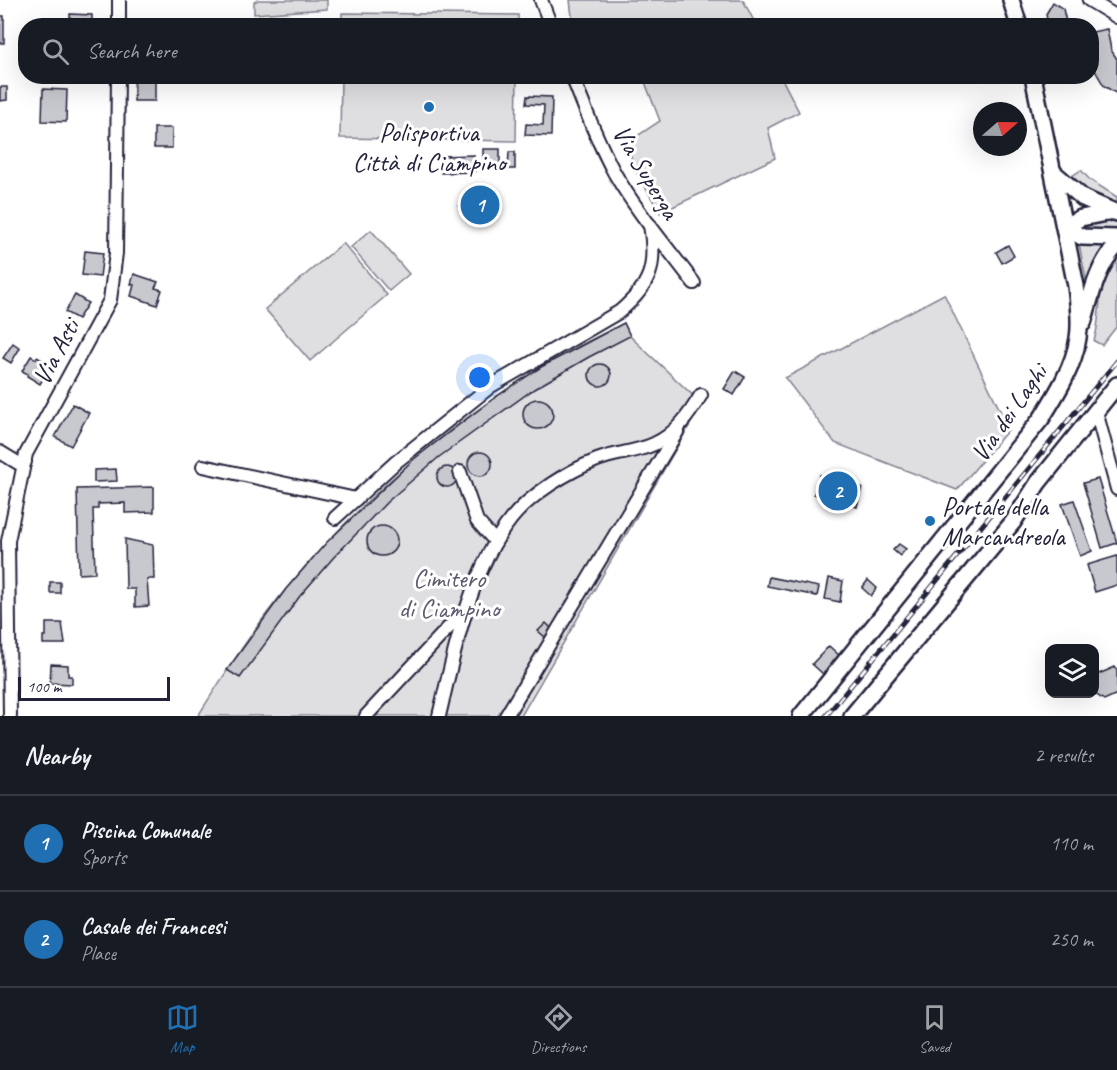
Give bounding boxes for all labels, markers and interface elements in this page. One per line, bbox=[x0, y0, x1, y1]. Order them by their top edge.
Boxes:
search box bbox=[18, 18, 1099, 84]
icon: search bbox=[39, 35, 72, 68]
text: Search here bbox=[87, 37, 177, 65]
marker: Polisportiva Città di Ciampino bbox=[422, 100, 436, 114]
north arrow bbox=[973, 102, 1027, 156]
place label: Polisportiva Città di Ciampino bbox=[353, 116, 508, 179]
street label: Via Superga bbox=[605, 119, 688, 226]
pin: 1 bbox=[460, 182, 500, 228]
street label: Via Asti bbox=[25, 311, 88, 390]
street label: Via dei Laghi bbox=[963, 355, 1056, 468]
your location bbox=[465, 363, 494, 392]
pin: 2 bbox=[818, 468, 858, 514]
place label: Portale della Marcandreola bbox=[942, 490, 1066, 553]
marker: Portale della Marcandreola bbox=[923, 514, 937, 528]
park label: Cimitero di Ciampino bbox=[399, 562, 502, 625]
map controls bbox=[1045, 644, 1099, 698]
button: layers bbox=[1045, 644, 1099, 698]
scale bar bbox=[18, 674, 170, 702]
text: 100 m bbox=[27, 677, 61, 697]
text: Nearby bbox=[24, 739, 89, 772]
text: 2 results bbox=[1034, 743, 1093, 768]
text: Piscina Comunale bbox=[81, 817, 210, 845]
text: 1 bbox=[39, 831, 48, 856]
text: 110 m bbox=[1050, 831, 1093, 856]
text: Sports bbox=[81, 845, 126, 870]
text: Casale dei Francesi bbox=[81, 913, 225, 941]
text: 2 bbox=[39, 927, 48, 952]
text: 250 m bbox=[1050, 927, 1093, 952]
text: Place bbox=[81, 941, 116, 966]
tab: Map bbox=[166, 1001, 199, 1057]
tab: Directions bbox=[531, 1001, 586, 1057]
tab: Saved bbox=[918, 1001, 951, 1057]

